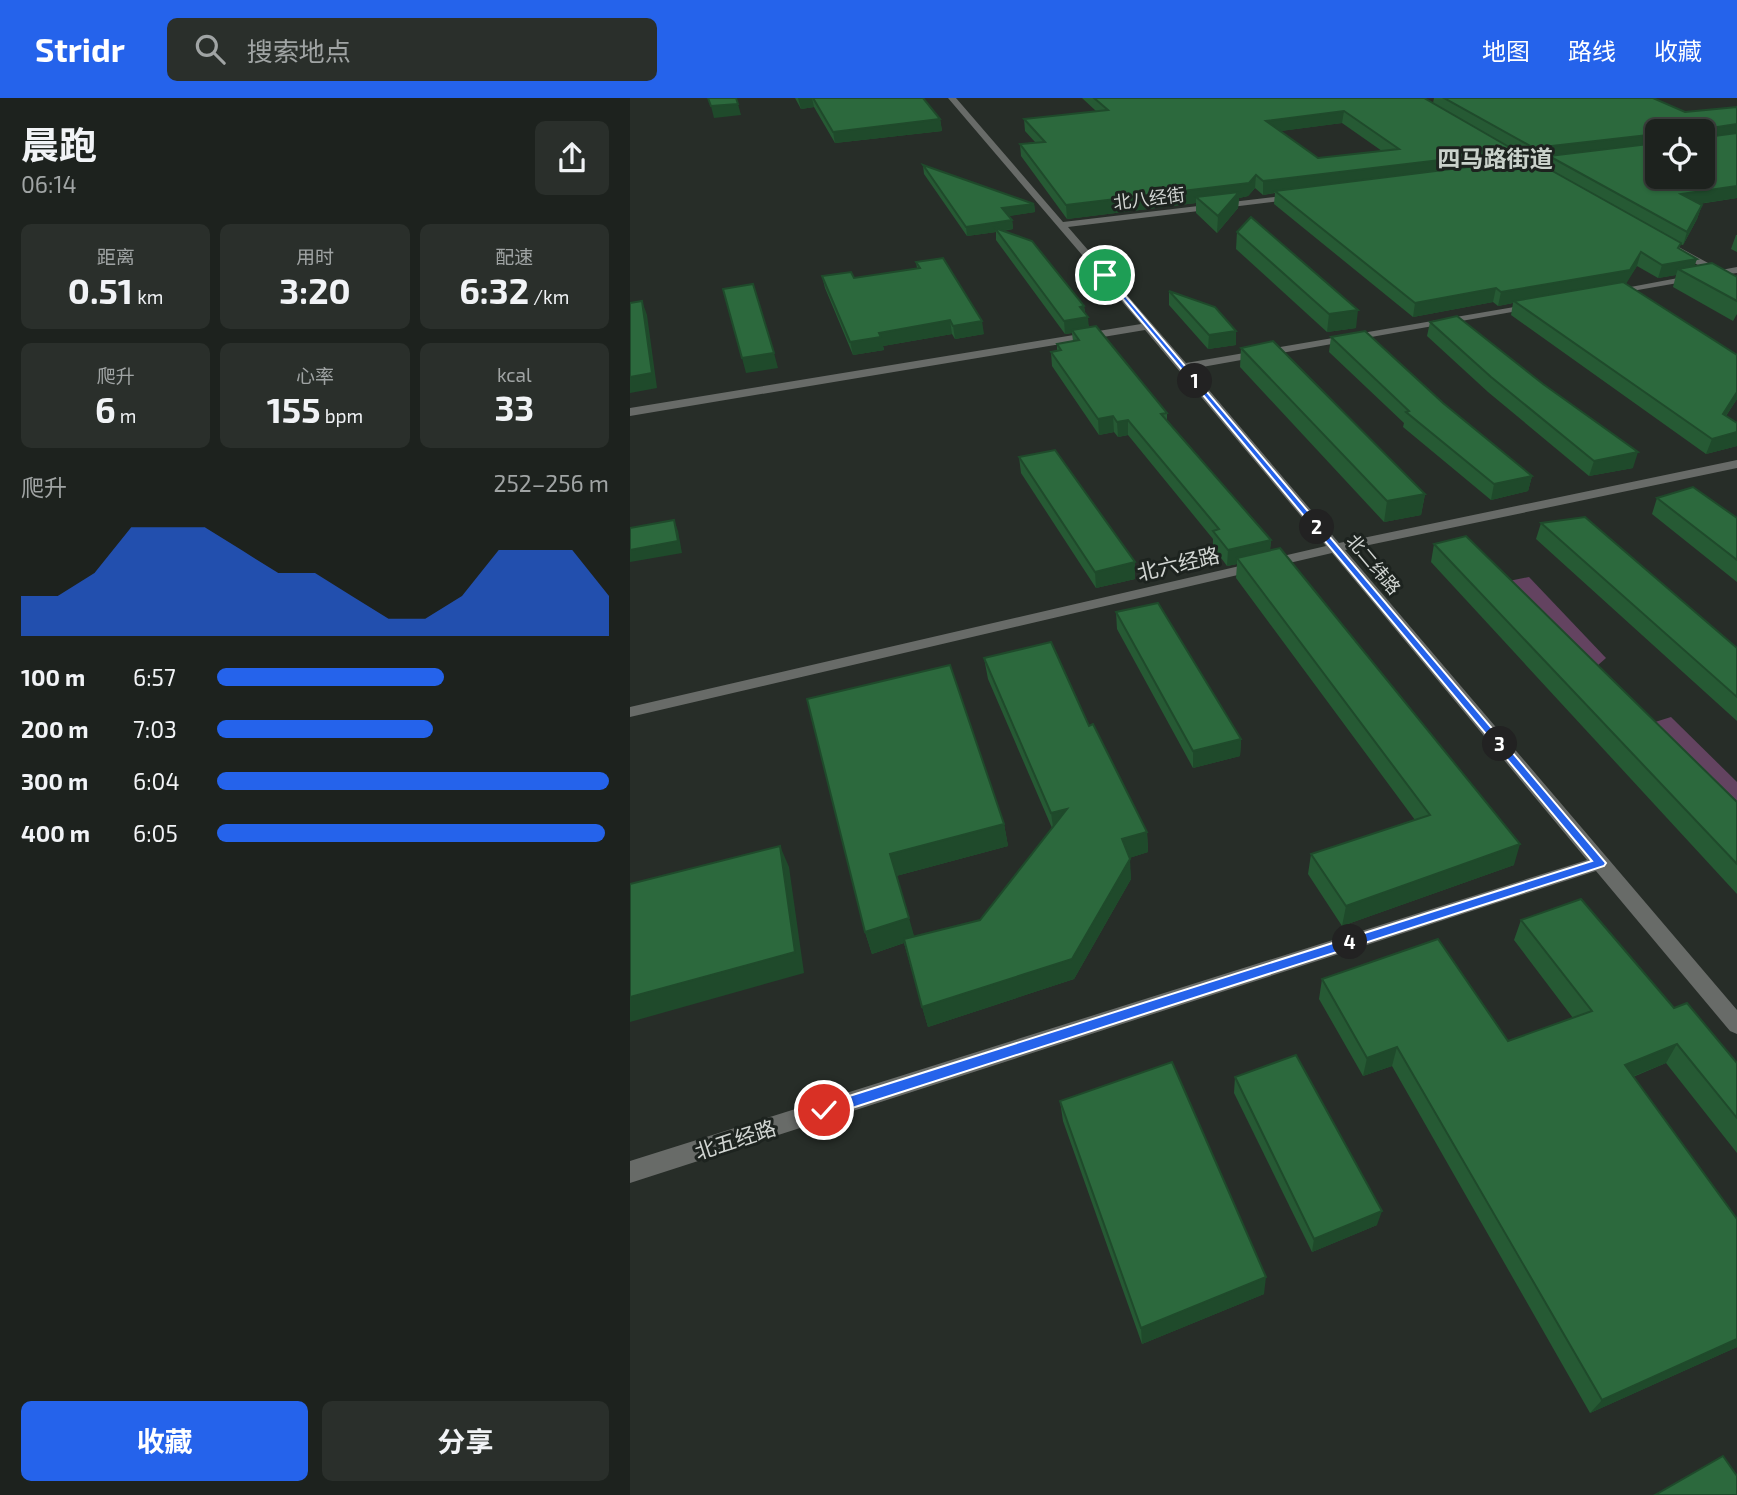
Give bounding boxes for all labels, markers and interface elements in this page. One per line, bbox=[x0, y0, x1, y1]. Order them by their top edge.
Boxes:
search box bbox=[167, 18, 657, 81]
text: Stridr bbox=[35, 29, 125, 69]
icon: search bbox=[191, 30, 229, 68]
text: 搜索地点 bbox=[247, 35, 351, 66]
text: 地图 bbox=[1482, 36, 1530, 65]
text: 路线 bbox=[1568, 36, 1616, 65]
text: 收藏 bbox=[1654, 36, 1702, 65]
map controls bbox=[1645, 119, 1715, 189]
button: locate bbox=[1645, 119, 1715, 189]
text: 晨跑 bbox=[21, 121, 97, 167]
button: share bbox=[535, 121, 609, 195]
district label: 四马路街道 bbox=[1438, 144, 1553, 172]
text: 06:14 bbox=[21, 170, 77, 198]
street label: 北八经街 bbox=[1112, 183, 1186, 213]
text: 距离 bbox=[97, 245, 135, 268]
text: 用时 bbox=[296, 245, 334, 268]
text: 配速 bbox=[495, 245, 533, 268]
pin bbox=[1075, 245, 1135, 305]
icon: arrive bbox=[1086, 256, 1124, 294]
text: 0.51 bbox=[68, 269, 133, 311]
text: 3:20 bbox=[279, 269, 351, 311]
text: 6:32 bbox=[459, 269, 529, 311]
text: km bbox=[133, 285, 163, 308]
text: /km bbox=[529, 285, 569, 308]
text: kcal bbox=[497, 363, 532, 386]
text: 爬升 bbox=[97, 364, 135, 387]
text: 心率 bbox=[296, 364, 334, 387]
pin: 1 bbox=[1178, 364, 1212, 398]
text: 1 bbox=[1190, 369, 1199, 392]
text: 33 bbox=[494, 386, 534, 428]
text: 6 bbox=[95, 388, 116, 430]
text: 155 bbox=[267, 388, 321, 430]
text: m bbox=[116, 404, 136, 427]
text: bpm bbox=[321, 404, 363, 427]
text: 252–256 m bbox=[494, 469, 609, 497]
text: 爬升 bbox=[21, 473, 67, 501]
pin: 2 bbox=[1300, 510, 1334, 544]
text: 2 bbox=[1311, 515, 1322, 538]
street label: 北二纬路 bbox=[1342, 529, 1406, 599]
street label: 北六经路 bbox=[1134, 541, 1222, 585]
text: 100 m bbox=[21, 663, 85, 691]
text: 6:57 bbox=[133, 663, 176, 691]
text: 200 m bbox=[21, 715, 89, 743]
text: 7:03 bbox=[133, 715, 177, 743]
pin: 3 bbox=[1482, 726, 1518, 762]
text: 3 bbox=[1494, 732, 1505, 755]
text: 300 m bbox=[21, 767, 88, 795]
text: 6:04 bbox=[133, 767, 180, 795]
text: 400 m bbox=[21, 819, 90, 847]
text: 6:05 bbox=[133, 819, 178, 847]
pin: 4 bbox=[1332, 924, 1368, 960]
text: 4 bbox=[1343, 930, 1356, 953]
pin bbox=[794, 1080, 854, 1140]
icon: check bbox=[805, 1091, 843, 1129]
street label: 北五经路 bbox=[691, 1114, 779, 1164]
button: 收藏 bbox=[21, 1401, 308, 1481]
button: 分享 bbox=[322, 1401, 609, 1481]

